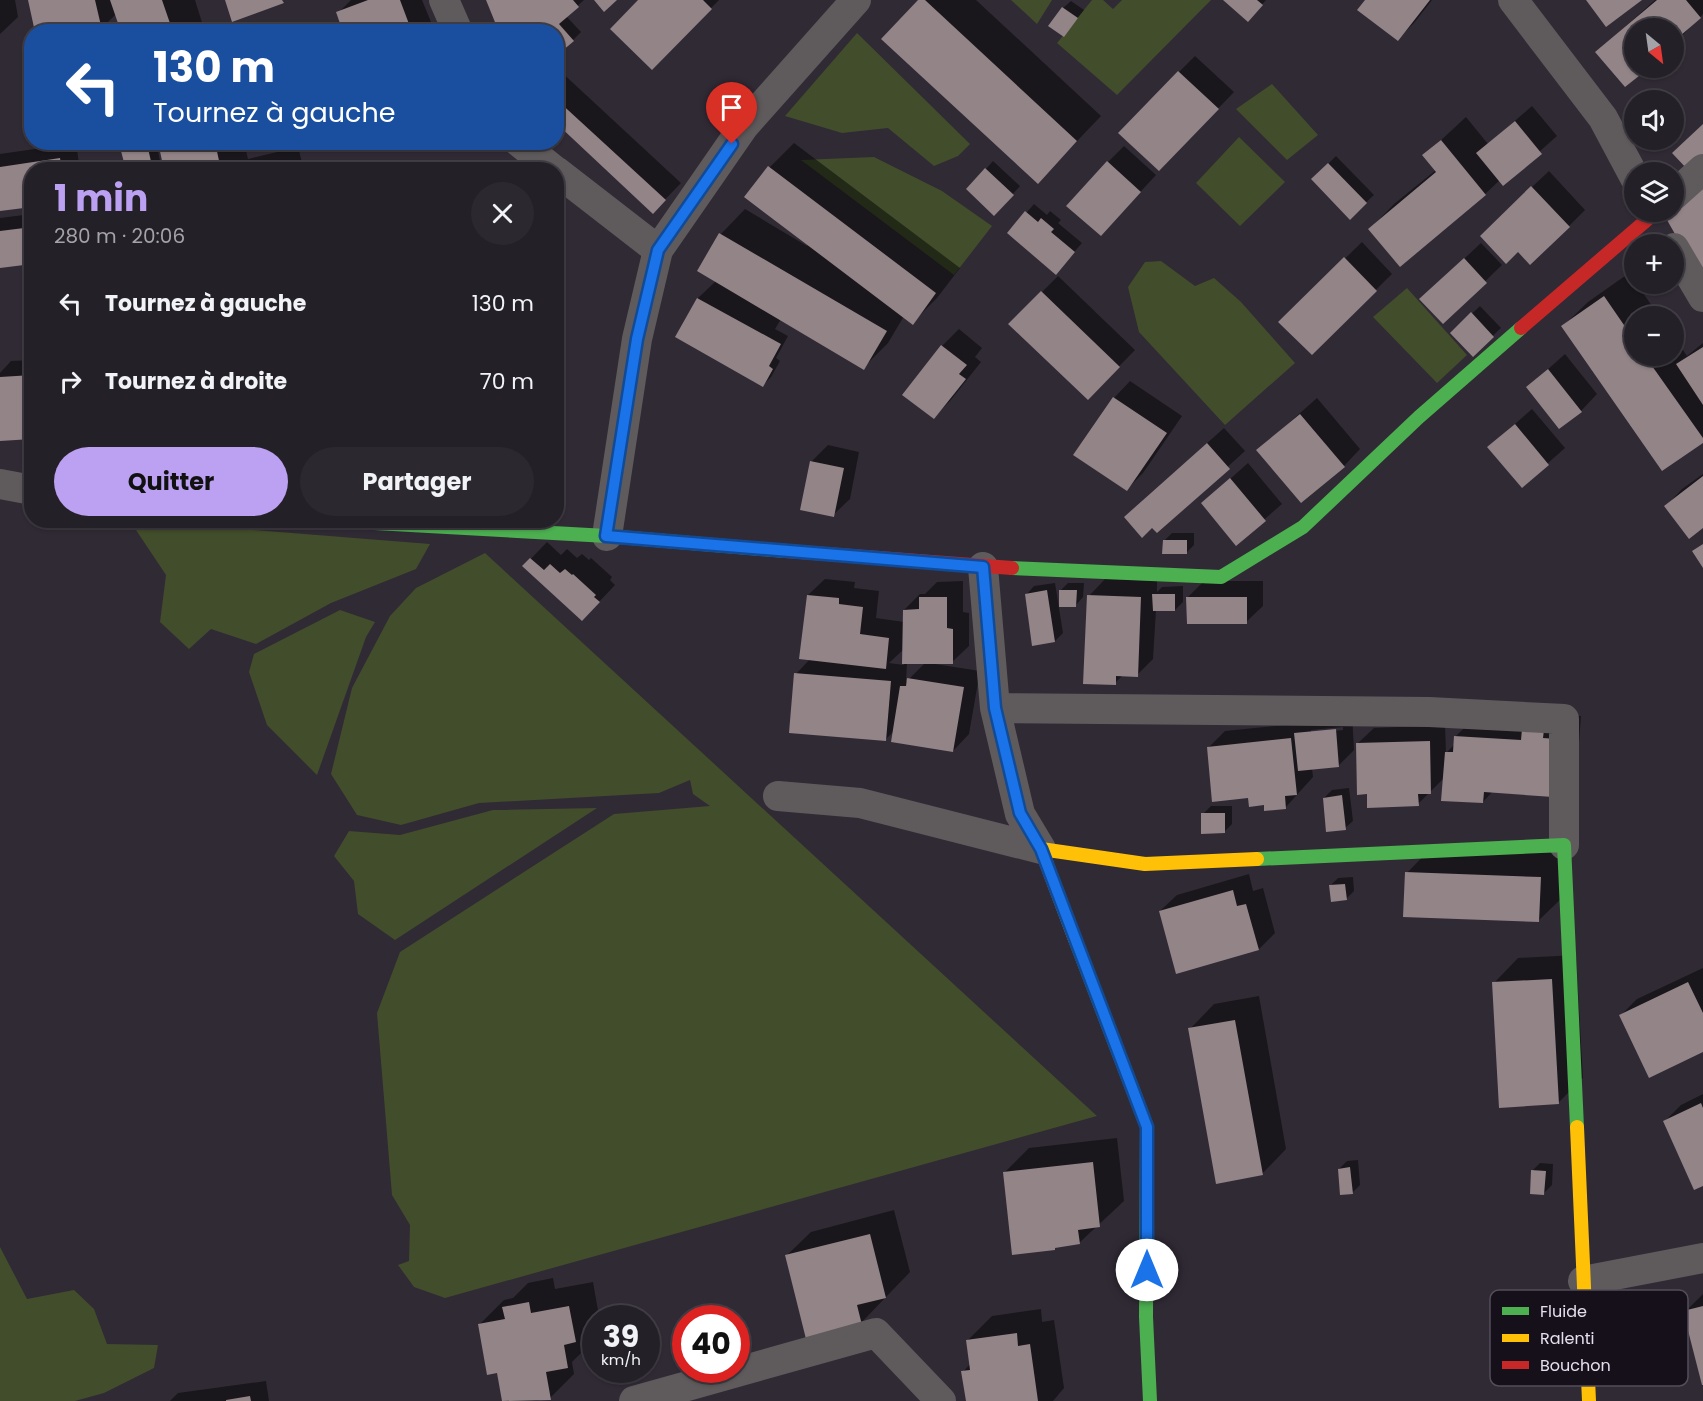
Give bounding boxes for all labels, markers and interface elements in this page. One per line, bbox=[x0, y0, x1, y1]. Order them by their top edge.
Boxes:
north arrow bbox=[1624, 18, 1684, 78]
map controls bbox=[1624, 18, 1684, 366]
text: 130 m bbox=[153, 38, 275, 97]
icon: left bbox=[54, 48, 132, 126]
pin bbox=[706, 82, 757, 144]
button: sound bbox=[1624, 90, 1684, 150]
icon: arrive bbox=[715, 91, 748, 124]
text: Tournez à gauche bbox=[153, 94, 395, 131]
button: layers bbox=[1624, 162, 1684, 222]
text: 1 min bbox=[54, 173, 148, 224]
button: close bbox=[471, 182, 534, 245]
text: 280 m · 20:06 bbox=[54, 222, 185, 250]
button: + bbox=[1624, 234, 1684, 294]
icon: left bbox=[54, 287, 87, 320]
text: Tournez à gauche bbox=[105, 288, 306, 319]
text: 130 m bbox=[472, 288, 534, 319]
button: − bbox=[1624, 306, 1684, 366]
icon: right bbox=[54, 365, 87, 398]
text: Tournez à droite bbox=[105, 366, 287, 397]
text: 70 m bbox=[480, 366, 534, 397]
button: Quitter bbox=[54, 447, 288, 516]
button: Partager bbox=[300, 447, 534, 516]
position arrow bbox=[1115, 1238, 1179, 1302]
legend bbox=[1490, 1290, 1688, 1386]
text: Fluide bbox=[1540, 1300, 1587, 1323]
speed limit sign: 40 bbox=[672, 1305, 750, 1383]
text: 39 bbox=[603, 1315, 639, 1358]
text: Ralenti bbox=[1540, 1327, 1594, 1350]
text: km/h bbox=[601, 1349, 641, 1370]
text: Bouchon bbox=[1540, 1354, 1611, 1377]

